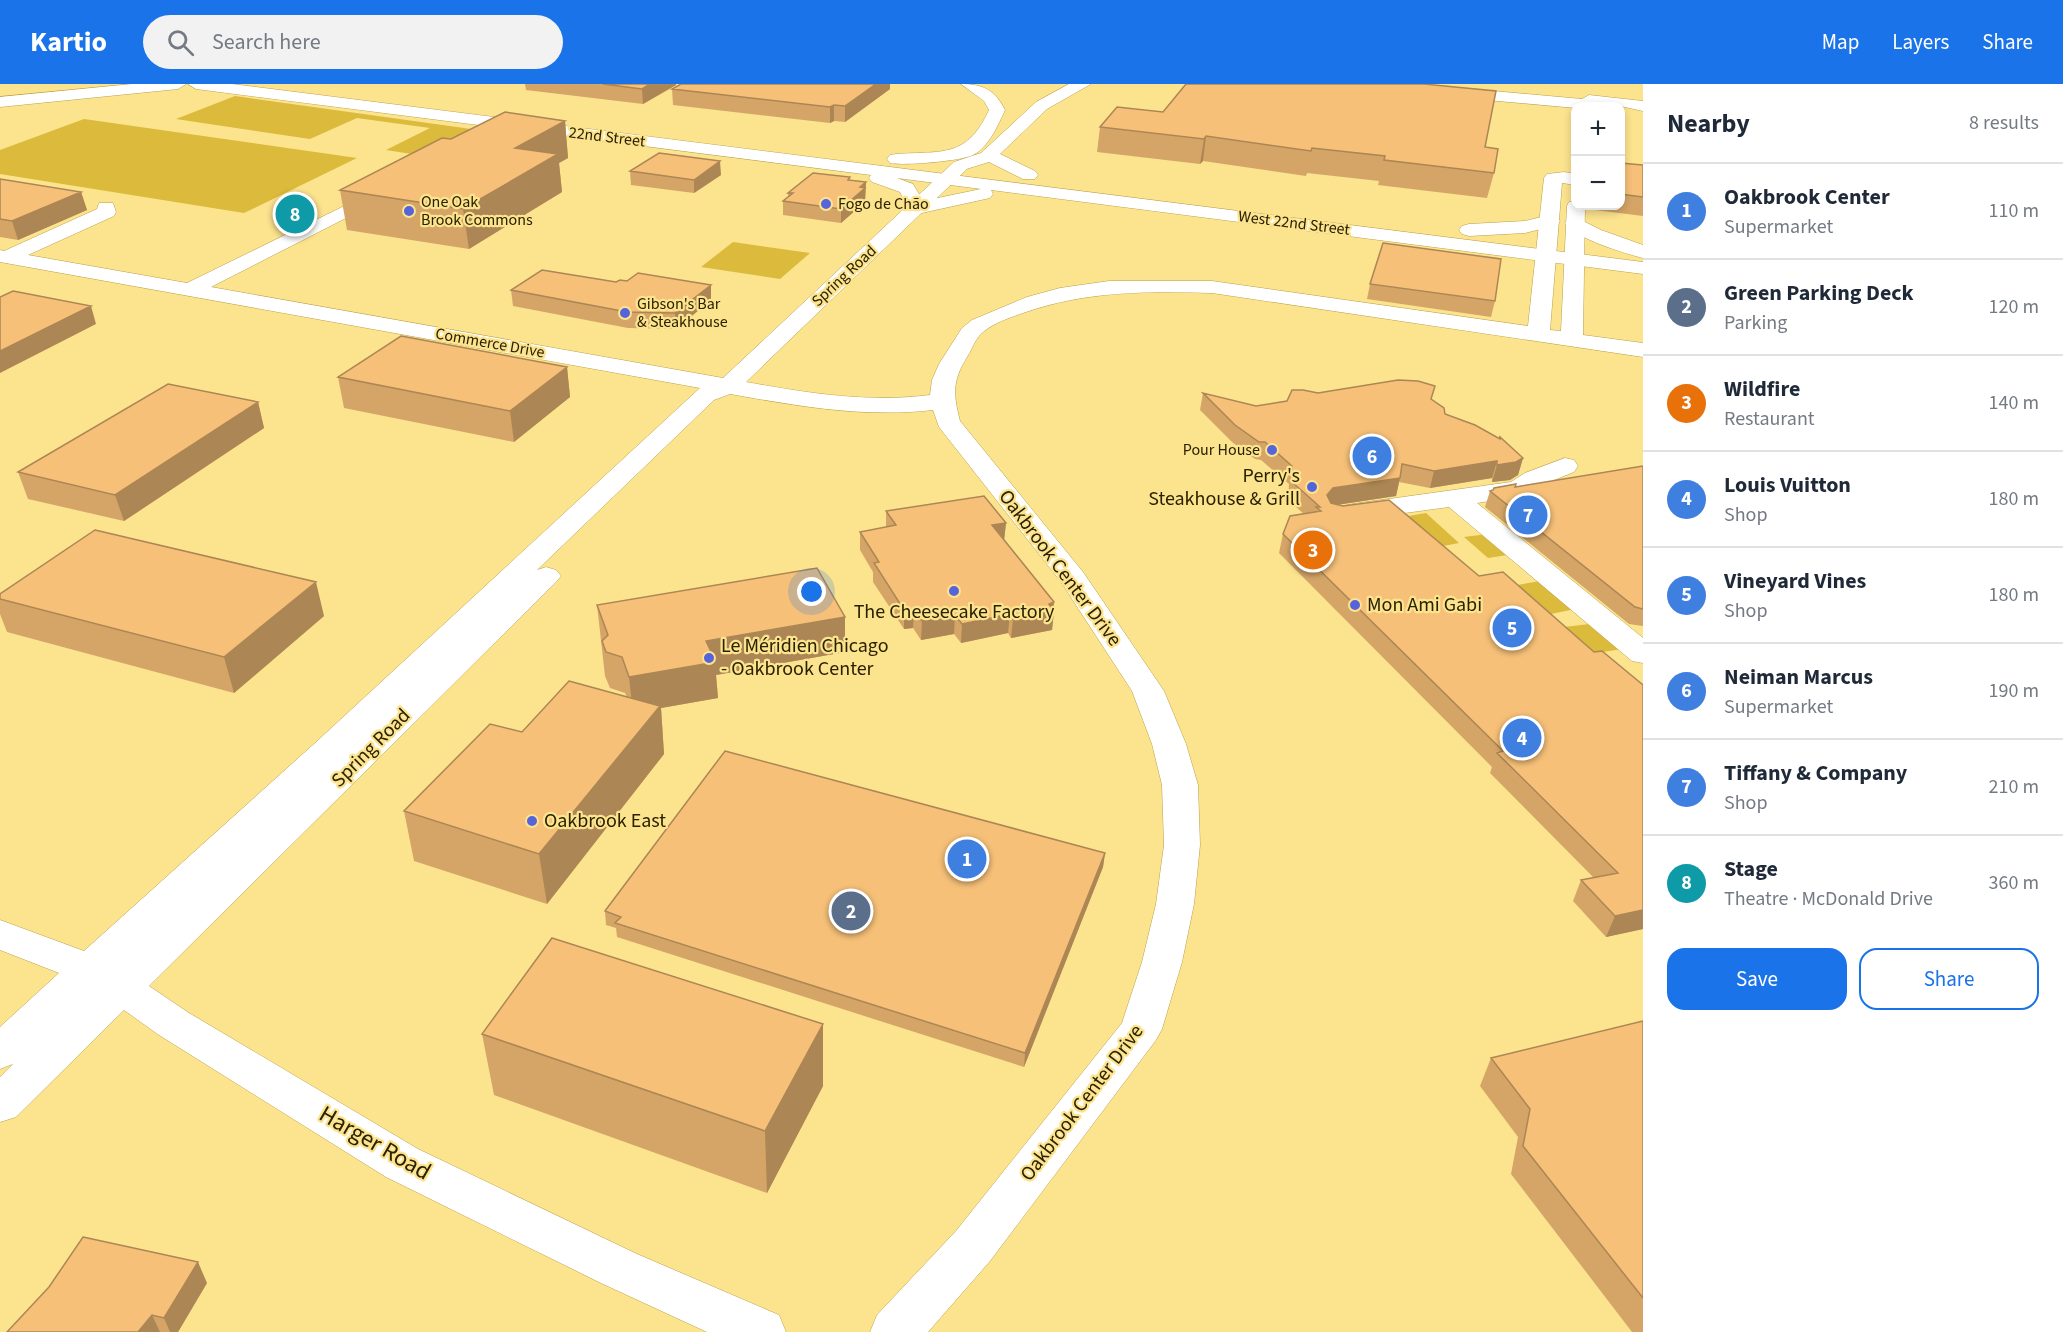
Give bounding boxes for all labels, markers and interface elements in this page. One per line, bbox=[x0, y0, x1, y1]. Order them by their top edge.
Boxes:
search box bbox=[143, 15, 563, 69]
text: Kartio bbox=[30, 22, 107, 62]
icon: search bbox=[164, 26, 197, 59]
text: Search here bbox=[212, 26, 321, 58]
text: Map bbox=[1822, 27, 1859, 57]
text: Layers bbox=[1892, 27, 1949, 57]
text: Share bbox=[1982, 27, 2033, 57]
map controls bbox=[1571, 102, 1625, 210]
button: + bbox=[1571, 102, 1625, 156]
text: Nearby bbox=[1667, 105, 1750, 142]
text: 8 results bbox=[1969, 109, 2039, 137]
street label: 22nd Street bbox=[568, 121, 647, 153]
button: − bbox=[1571, 156, 1625, 210]
text: Oakbrook Center bbox=[1724, 181, 1890, 213]
place label: One Oak Brook Commons bbox=[421, 191, 533, 231]
pin: 8 bbox=[276, 192, 314, 236]
place label: Fogo de Chão bbox=[838, 193, 929, 215]
marker: Fogo de Chão bbox=[819, 197, 833, 211]
text: 1 bbox=[1681, 197, 1692, 225]
text: 110 m bbox=[1989, 197, 2039, 225]
marker: One Oak Brook Commons bbox=[402, 204, 416, 218]
street label: West 22nd Street bbox=[1237, 205, 1352, 241]
text: Supermarket bbox=[1724, 213, 1833, 241]
street label: Spring Road bbox=[807, 240, 881, 312]
text: Green Parking Deck bbox=[1724, 277, 1914, 309]
place label: Gibson's Bar & Steakhouse bbox=[637, 293, 728, 333]
text: 2 bbox=[1681, 293, 1692, 321]
text: 120 m bbox=[1989, 293, 2039, 321]
marker: Gibson's Bar & Steakhouse bbox=[618, 306, 632, 320]
text: Parking bbox=[1724, 309, 1787, 337]
street label: Commerce Drive bbox=[434, 323, 546, 363]
text: Wildfire bbox=[1724, 373, 1800, 405]
text: 3 bbox=[1681, 389, 1692, 417]
text: 140 m bbox=[1989, 389, 2039, 417]
text: Restaurant bbox=[1724, 405, 1815, 433]
pin: 6 bbox=[1352, 434, 1392, 478]
place label: Pour House bbox=[1183, 439, 1260, 461]
marker: Pour House bbox=[1265, 443, 1279, 457]
place label: Perry's Steakhouse & Grill bbox=[1148, 462, 1300, 513]
text: Louis Vuitton bbox=[1724, 469, 1851, 501]
marker: Perry's Steakhouse & Grill bbox=[1305, 480, 1319, 494]
street label: Oakbrook Center Drive bbox=[992, 484, 1128, 652]
text: 4 bbox=[1681, 485, 1692, 513]
text: 180 m bbox=[1989, 485, 2039, 513]
pin: 7 bbox=[1508, 492, 1547, 538]
text: Shop bbox=[1724, 501, 1768, 529]
pin: 3 bbox=[1294, 528, 1332, 572]
text: Vineyard Vines bbox=[1724, 565, 1866, 597]
your location bbox=[797, 577, 826, 606]
text: 5 bbox=[1681, 581, 1692, 609]
text: 180 m bbox=[1989, 581, 2039, 609]
marker: The Cheesecake Factory bbox=[947, 584, 961, 598]
place label: Mon Ami Gabi bbox=[1367, 591, 1482, 619]
text: Shop bbox=[1724, 597, 1768, 625]
place label: The Cheesecake Factory bbox=[854, 598, 1055, 626]
marker: Mon Ami Gabi bbox=[1348, 598, 1362, 612]
pin: 5 bbox=[1492, 606, 1532, 650]
place label: Le Méridien Chicago - Oakbrook Center bbox=[721, 632, 888, 683]
marker: Le Méridien Chicago - Oakbrook Center bbox=[702, 651, 716, 665]
text: Neiman Marcus bbox=[1724, 661, 1873, 693]
text: 6 bbox=[1681, 677, 1692, 705]
text: 190 m bbox=[1989, 677, 2039, 705]
text: Supermarket bbox=[1724, 693, 1833, 721]
street label: Spring Road bbox=[325, 702, 417, 794]
pin: 4 bbox=[1502, 716, 1541, 760]
text: Tiffany & Company bbox=[1724, 757, 1907, 789]
text: 7 bbox=[1681, 773, 1692, 801]
text: 210 m bbox=[1989, 773, 2039, 801]
text: Shop bbox=[1724, 789, 1768, 817]
place label: Oakbrook East bbox=[544, 807, 666, 835]
marker: Oakbrook East bbox=[525, 814, 539, 828]
pin: 1 bbox=[948, 836, 986, 882]
text: Stage bbox=[1724, 853, 1778, 885]
text: 8 bbox=[1681, 869, 1692, 897]
text: 360 m bbox=[1989, 869, 2039, 897]
text: Theatre · McDonald Drive bbox=[1724, 885, 1933, 913]
pin: 2 bbox=[832, 888, 870, 934]
button: Save bbox=[1667, 948, 1847, 1010]
button: Share bbox=[1859, 948, 2039, 1010]
street label: Oakbrook Center Drive bbox=[1014, 1019, 1150, 1187]
street label: Harger Road bbox=[312, 1097, 438, 1189]

